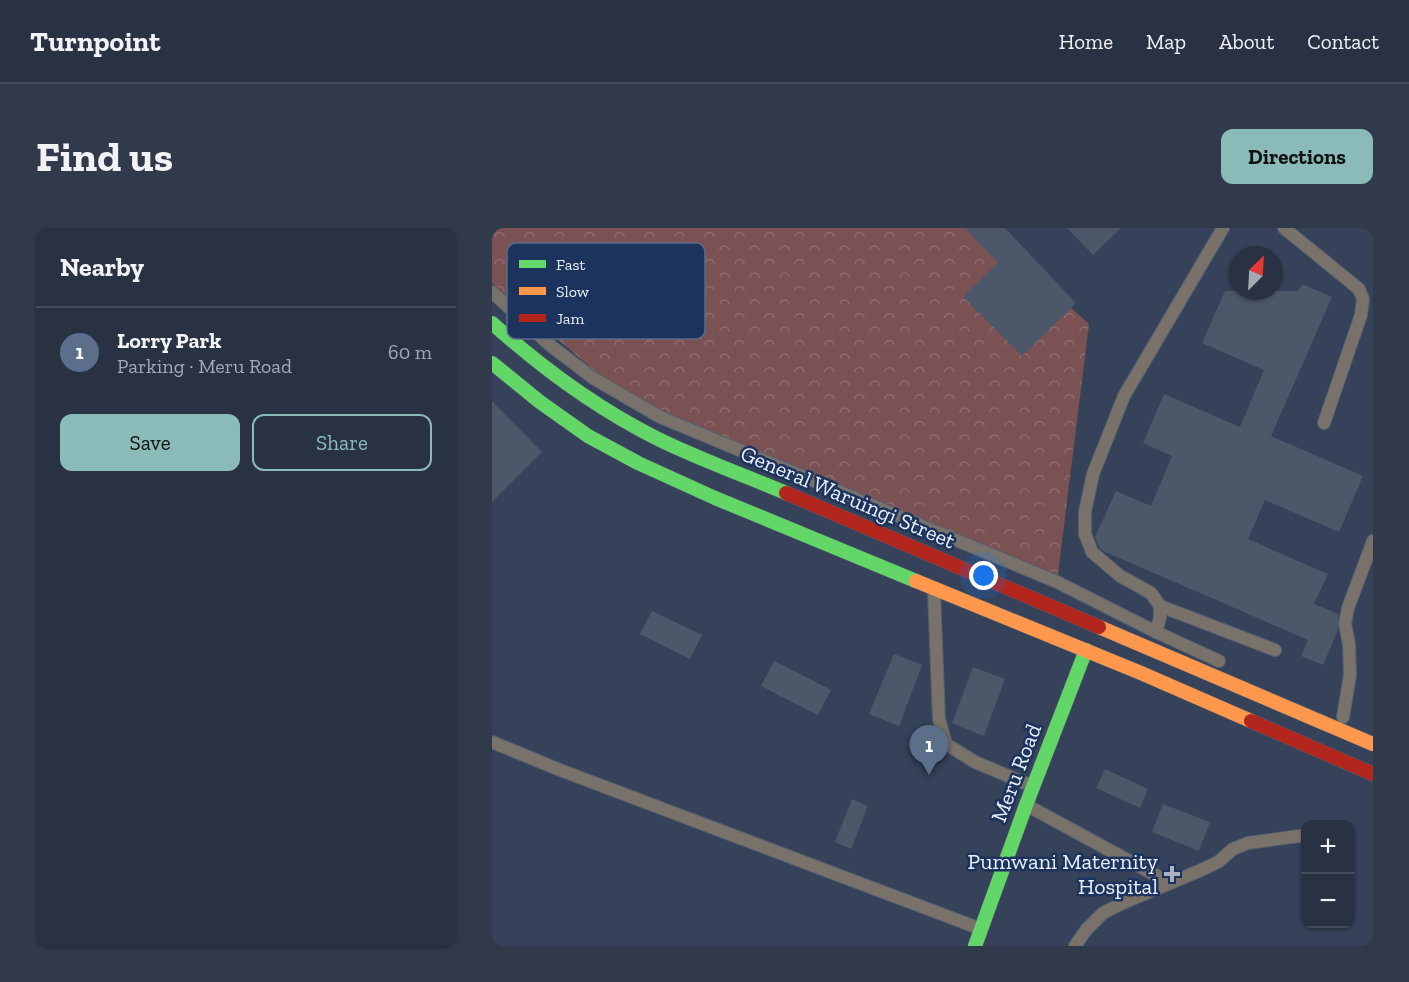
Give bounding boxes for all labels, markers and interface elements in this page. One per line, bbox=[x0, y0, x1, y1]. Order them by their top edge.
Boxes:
text: Turnpoint bbox=[30, 25, 160, 58]
text: Home bbox=[1059, 29, 1113, 54]
text: Map bbox=[1146, 29, 1186, 54]
text: About bbox=[1219, 29, 1274, 54]
text: Contact bbox=[1307, 29, 1379, 54]
button: Directions bbox=[1221, 129, 1373, 184]
text: Find us bbox=[36, 131, 173, 182]
legend bbox=[507, 243, 705, 339]
north arrow bbox=[1229, 246, 1283, 300]
text: Nearby bbox=[60, 251, 144, 283]
text: Fast bbox=[556, 255, 585, 274]
text: Slow bbox=[556, 282, 590, 301]
text: Jam bbox=[556, 309, 585, 328]
text: Lorry Park bbox=[117, 327, 221, 354]
text: 1 bbox=[75, 340, 84, 364]
text: 60 m bbox=[388, 340, 432, 364]
text: Parking · Meru Road bbox=[117, 354, 292, 378]
button: Save bbox=[60, 414, 240, 471]
button: Share bbox=[252, 414, 432, 471]
street label: General Waruingi Street bbox=[737, 440, 960, 555]
your location bbox=[969, 561, 998, 590]
street label: Meru Road bbox=[985, 720, 1047, 826]
pin: 1 bbox=[910, 726, 948, 775]
map controls bbox=[1301, 820, 1355, 928]
button: + bbox=[1301, 820, 1355, 874]
place label: Pumwani Maternity Hospital bbox=[968, 848, 1159, 900]
marker: Pumwani Maternity Hospital bbox=[1163, 865, 1181, 883]
button: − bbox=[1301, 874, 1355, 928]

